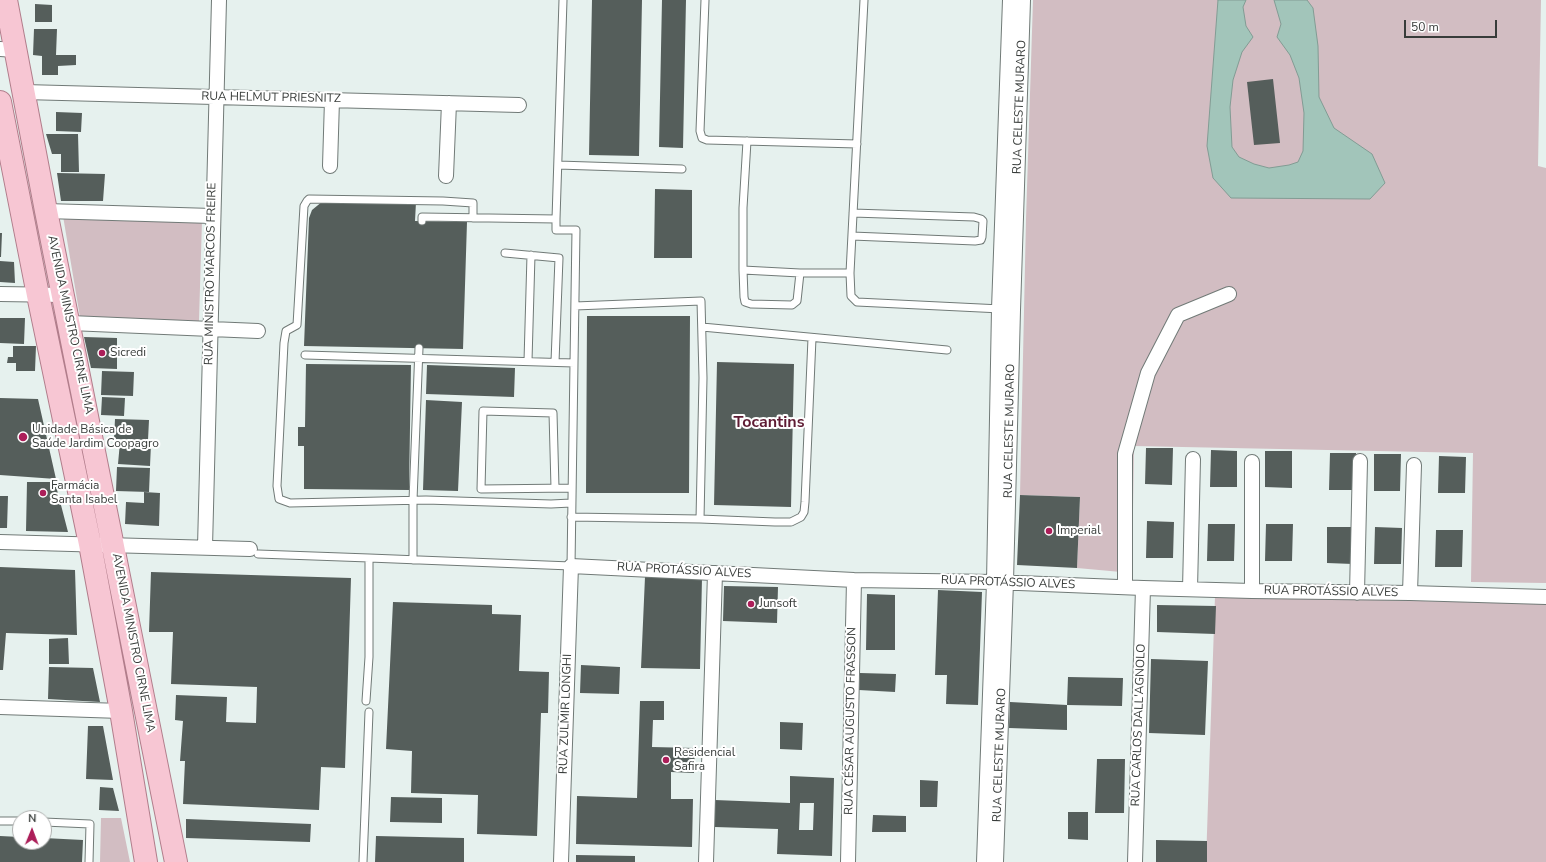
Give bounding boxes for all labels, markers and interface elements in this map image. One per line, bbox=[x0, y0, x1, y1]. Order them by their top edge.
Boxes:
scale bar bbox=[1406, 12, 1499, 38]
text: 50 m bbox=[1411, 19, 1439, 35]
street label: RUA CELESTE MURARO bbox=[1010, 40, 1030, 174]
street label: RUA HELMUT PRIESNITZ bbox=[201, 90, 341, 106]
street label: RUA MINISTRO MARCOS FREIRE bbox=[202, 183, 220, 365]
street label: AVENIDA MINISTRO CIRNE LIMA bbox=[44, 234, 96, 416]
place label: Sicredi bbox=[110, 346, 146, 360]
marker: Sicredi bbox=[97, 348, 107, 358]
street label: RUA CELESTE MURARO bbox=[1002, 364, 1018, 498]
district label: Tocantins bbox=[734, 413, 804, 433]
place label: Unidade Básica de Saúde Jardim Coopagro bbox=[32, 423, 159, 451]
marker: Unidade Básica de Saúde Jardim Coopagro bbox=[17, 431, 29, 443]
place label: Farmácia Santa Isabel bbox=[51, 479, 117, 507]
marker: Farmácia Santa Isabel bbox=[38, 488, 48, 498]
place label: Imperial bbox=[1057, 524, 1101, 538]
marker: Imperial bbox=[1044, 526, 1054, 536]
street label: AVENIDA MINISTRO CIRNE LIMA bbox=[109, 552, 157, 734]
street label: RUA PROTÁSSIO ALVES bbox=[616, 560, 752, 582]
street label: RUA PROTÁSSIO ALVES bbox=[941, 573, 1075, 593]
street label: RUA PROTÁSSIO ALVES bbox=[1264, 584, 1398, 600]
place label: Junsoft bbox=[759, 597, 797, 611]
marker: Junsoft bbox=[746, 599, 756, 609]
street label: RUA CÉSAR AUGUSTO FRASSON bbox=[842, 627, 860, 815]
street label: RUA CARLOS DALL'AGNOLO bbox=[1129, 643, 1149, 807]
street label: RUA ZULMIR LONGHI bbox=[557, 654, 575, 774]
street label: RUA CELESTE MURARO bbox=[990, 688, 1010, 822]
place label: Residencial Safira bbox=[674, 746, 735, 774]
marker: Residencial Safira bbox=[661, 755, 671, 765]
north arrow bbox=[12, 810, 52, 850]
text: N bbox=[28, 811, 36, 826]

